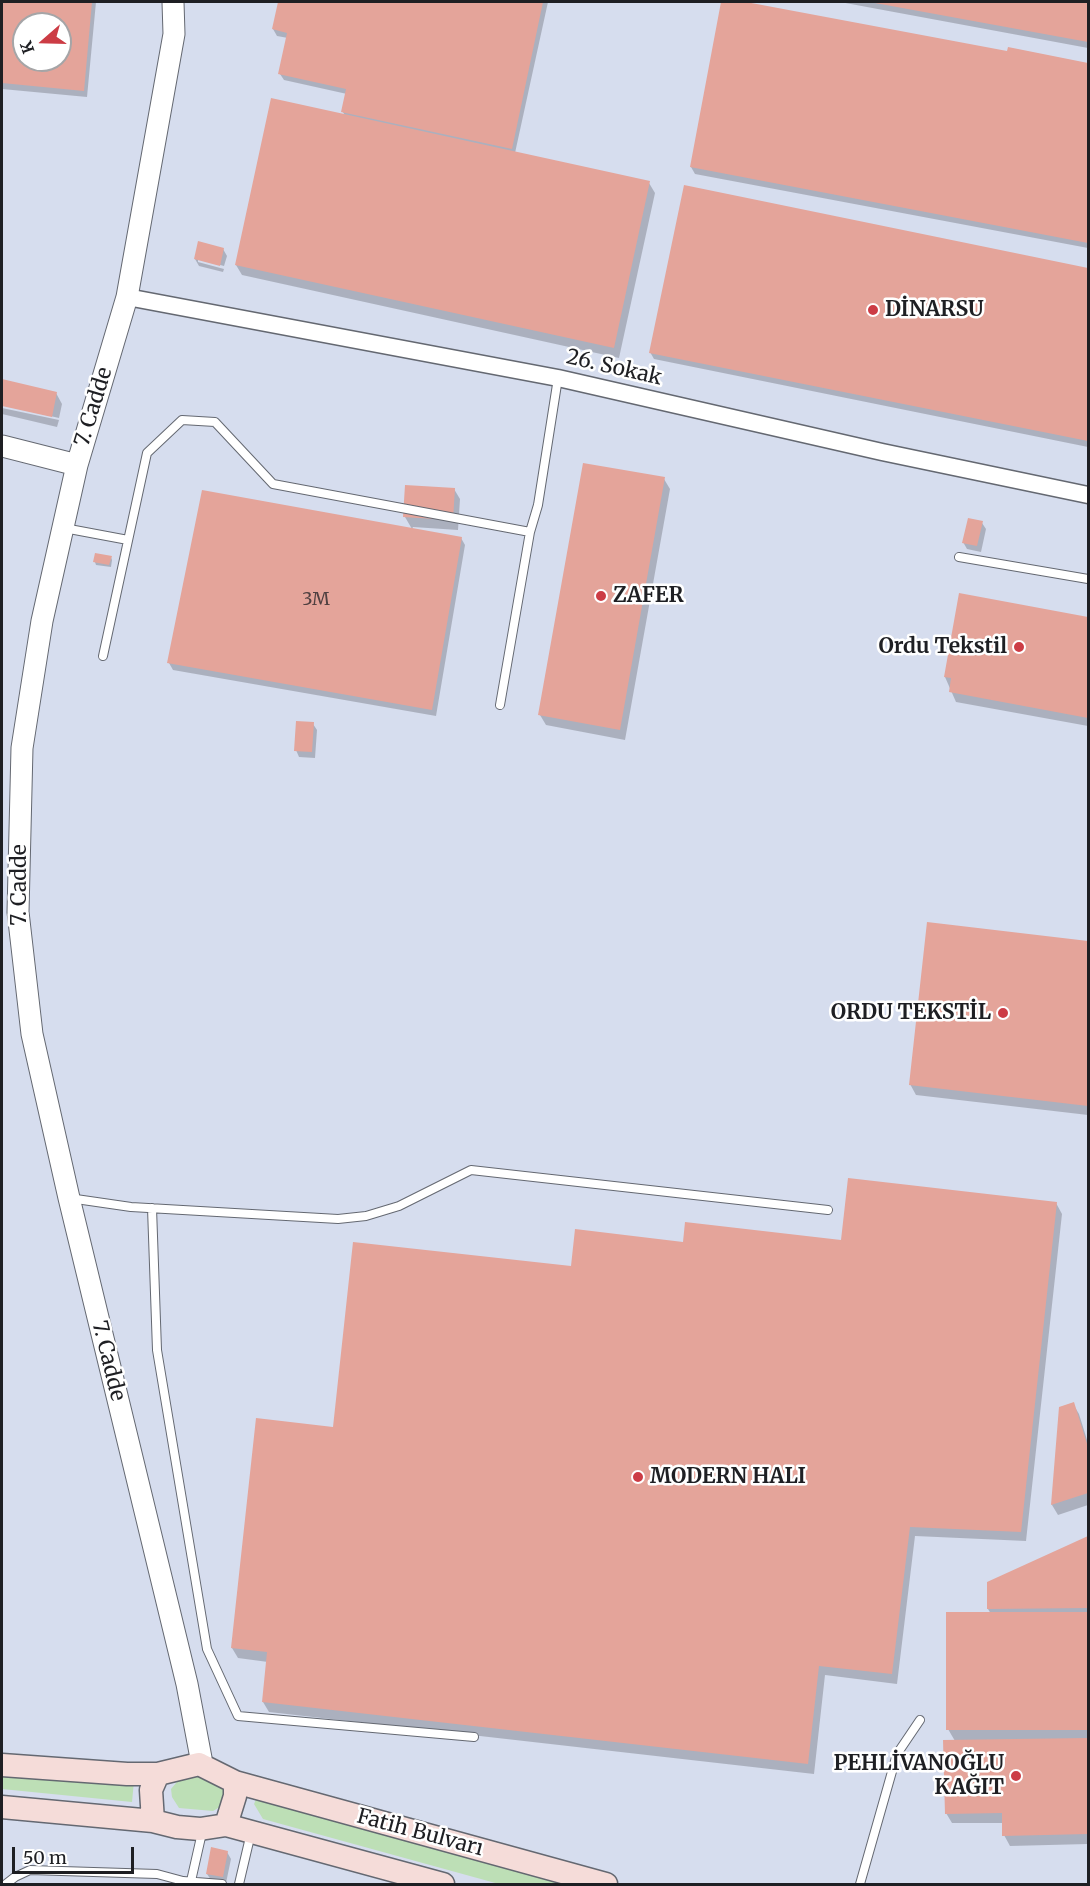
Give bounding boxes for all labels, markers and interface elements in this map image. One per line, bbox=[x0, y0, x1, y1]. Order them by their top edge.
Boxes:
north arrow bbox=[12, 12, 72, 72]
text: K bbox=[16, 38, 38, 57]
place label: DİNARSU bbox=[885, 297, 984, 323]
marker: DİNARSU bbox=[866, 303, 880, 317]
street label: 26. Sokak bbox=[564, 345, 664, 391]
street label: 7. Cadde bbox=[70, 364, 118, 450]
place label: ZAFER bbox=[613, 583, 684, 609]
house number: 3M bbox=[302, 589, 330, 611]
marker: ZAFER bbox=[594, 589, 608, 603]
place label: Ordu Tekstil bbox=[878, 634, 1007, 660]
marker: Ordu Tekstil bbox=[1012, 640, 1026, 654]
street label: 7. Cadde bbox=[7, 844, 33, 926]
place label: ORDU TEKSTİL bbox=[831, 1000, 991, 1026]
marker: ORDU TEKSTİL bbox=[996, 1006, 1010, 1020]
street label: 7. Cadde bbox=[86, 1318, 130, 1404]
place label: MODERN HALI bbox=[650, 1464, 806, 1490]
marker: MODERN HALI bbox=[631, 1470, 645, 1484]
place label: PEHLİVANOĞLU KAĞIT bbox=[834, 1751, 1004, 1801]
marker: PEHLİVANOĞLU KAĞIT bbox=[1009, 1769, 1023, 1783]
street label: Fatih Bulvarı bbox=[354, 1804, 486, 1862]
scale bar bbox=[15, 1835, 136, 1873]
text: 50 m bbox=[23, 1846, 67, 1869]

